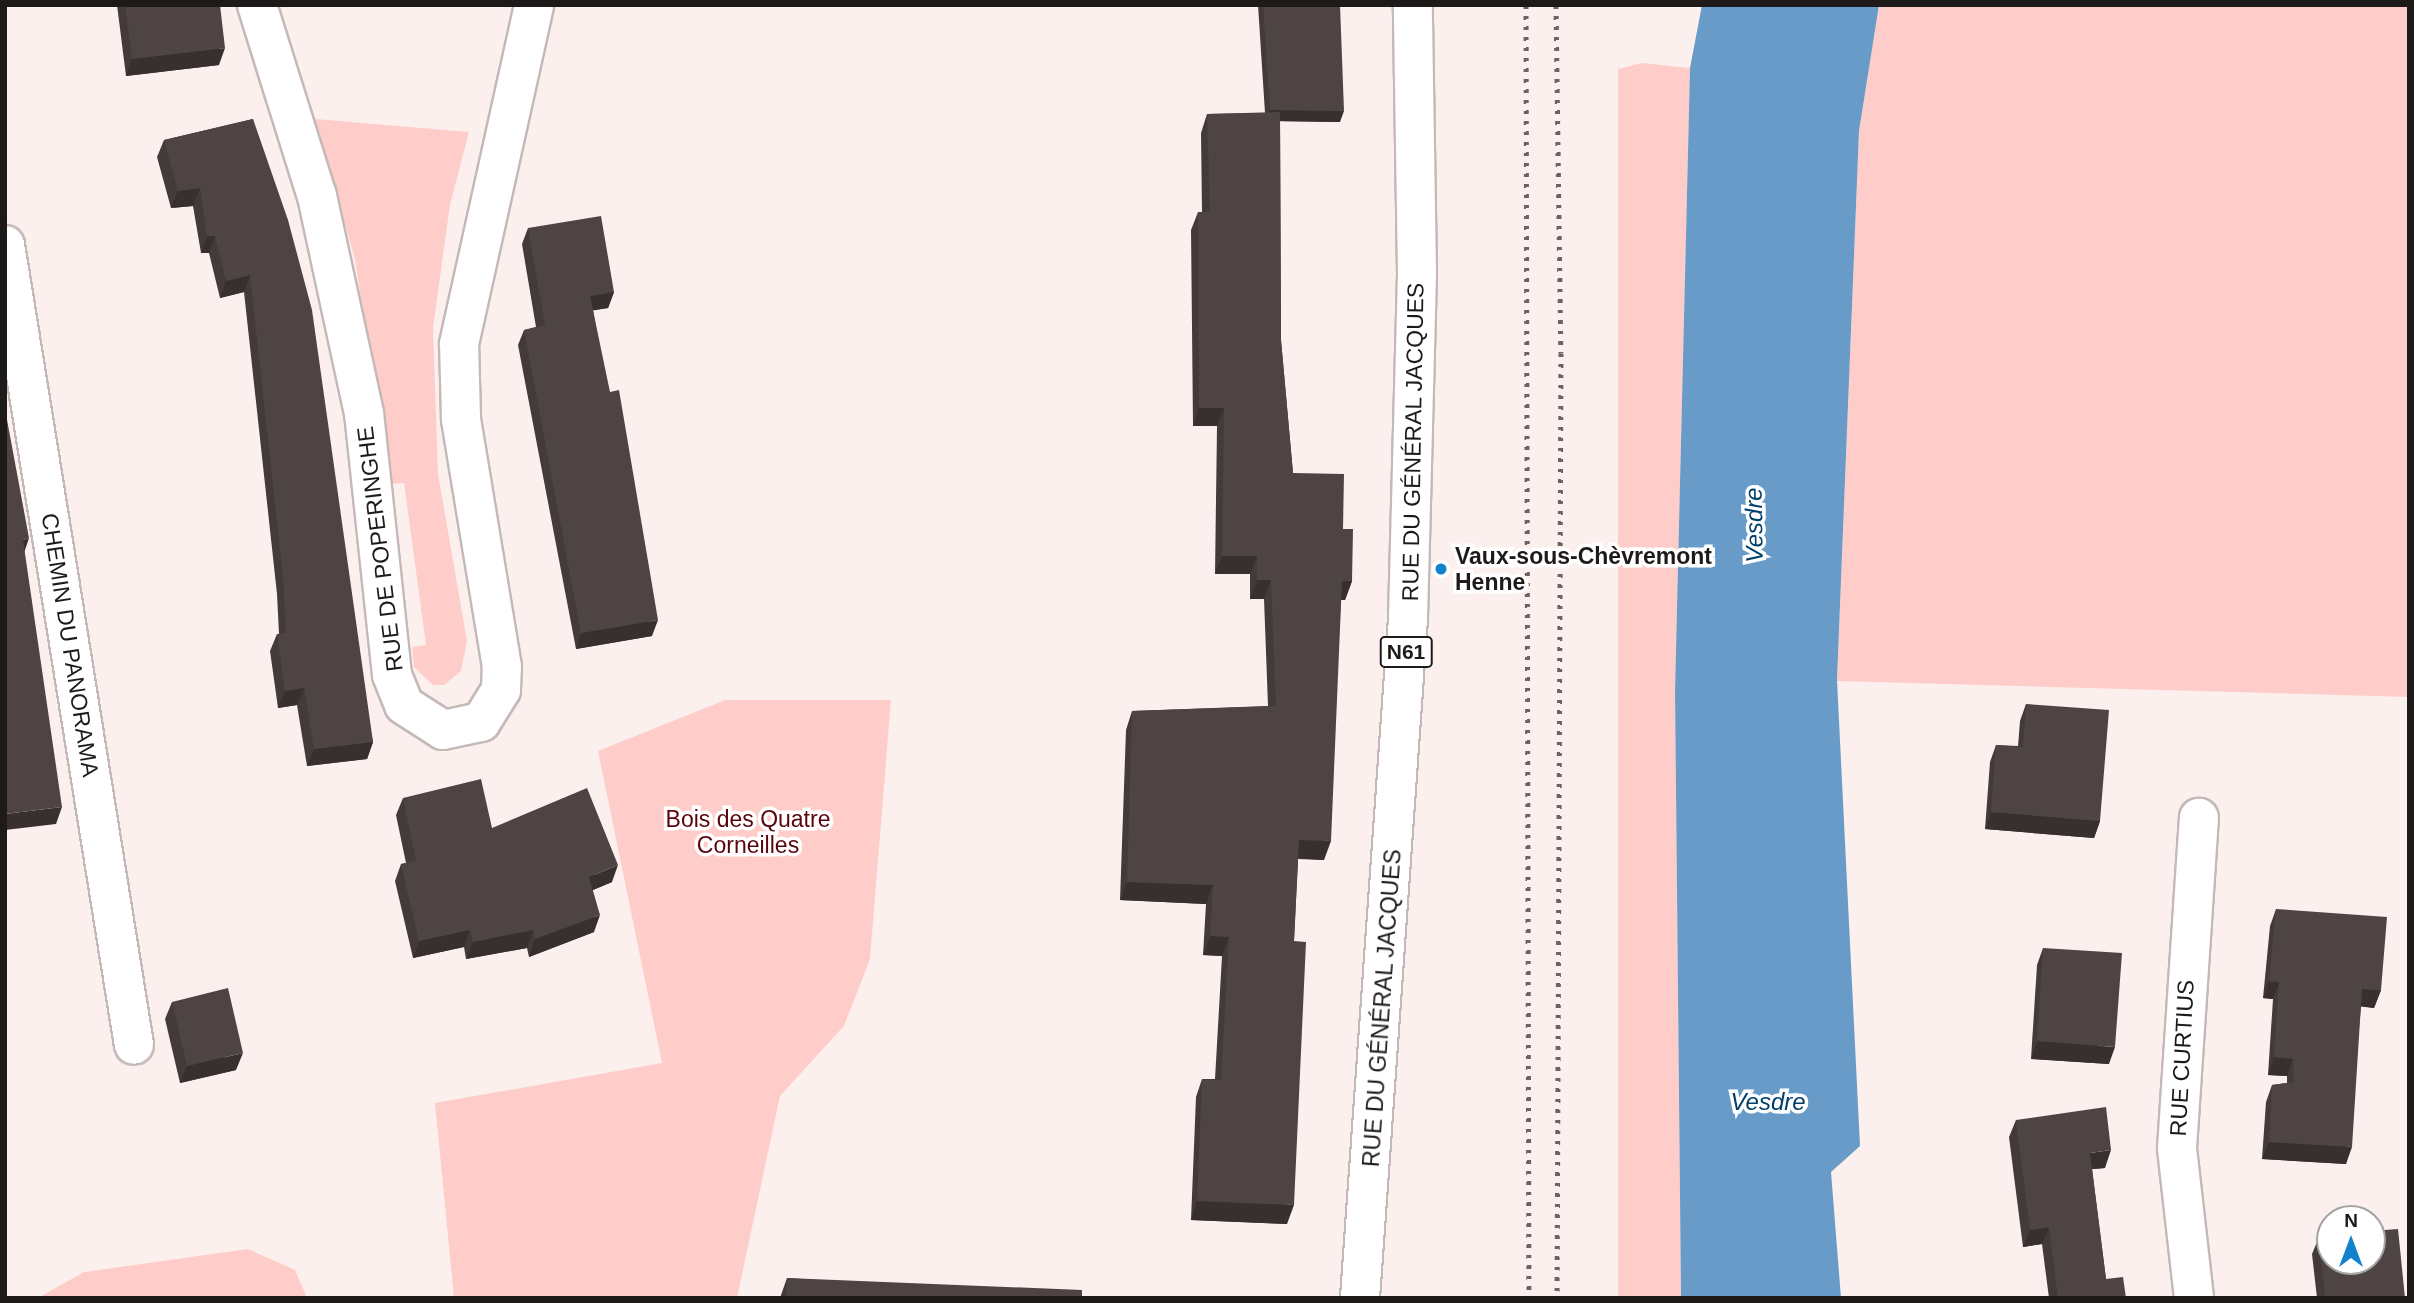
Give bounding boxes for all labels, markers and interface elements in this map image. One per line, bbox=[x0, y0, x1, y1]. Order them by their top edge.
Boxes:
street label: RUE DU GÉNÉRAL JACQUES bbox=[1396, 282, 1430, 602]
street label: RUE DE POPERINGHE bbox=[351, 425, 409, 673]
water label: Vesdre bbox=[1739, 487, 1769, 563]
street label: CHEMIN DU PANORAMA bbox=[36, 511, 104, 779]
place label: Vaux-sous-Chèvremont Henne bbox=[1455, 542, 1712, 596]
marker: Vaux-sous-Chèvremont Henne bbox=[1433, 561, 1449, 577]
road number: N61 bbox=[1378, 634, 1434, 670]
park label: Bois des Quatre Corneilles bbox=[666, 805, 830, 859]
street label: RUE DU GÉNÉRAL JACQUES bbox=[1357, 848, 1407, 1168]
street label: RUE CURTIUS bbox=[2164, 979, 2200, 1137]
water label: Vesdre bbox=[1730, 1088, 1806, 1116]
north arrow bbox=[2316, 1205, 2386, 1275]
text: N bbox=[2344, 1210, 2358, 1231]

